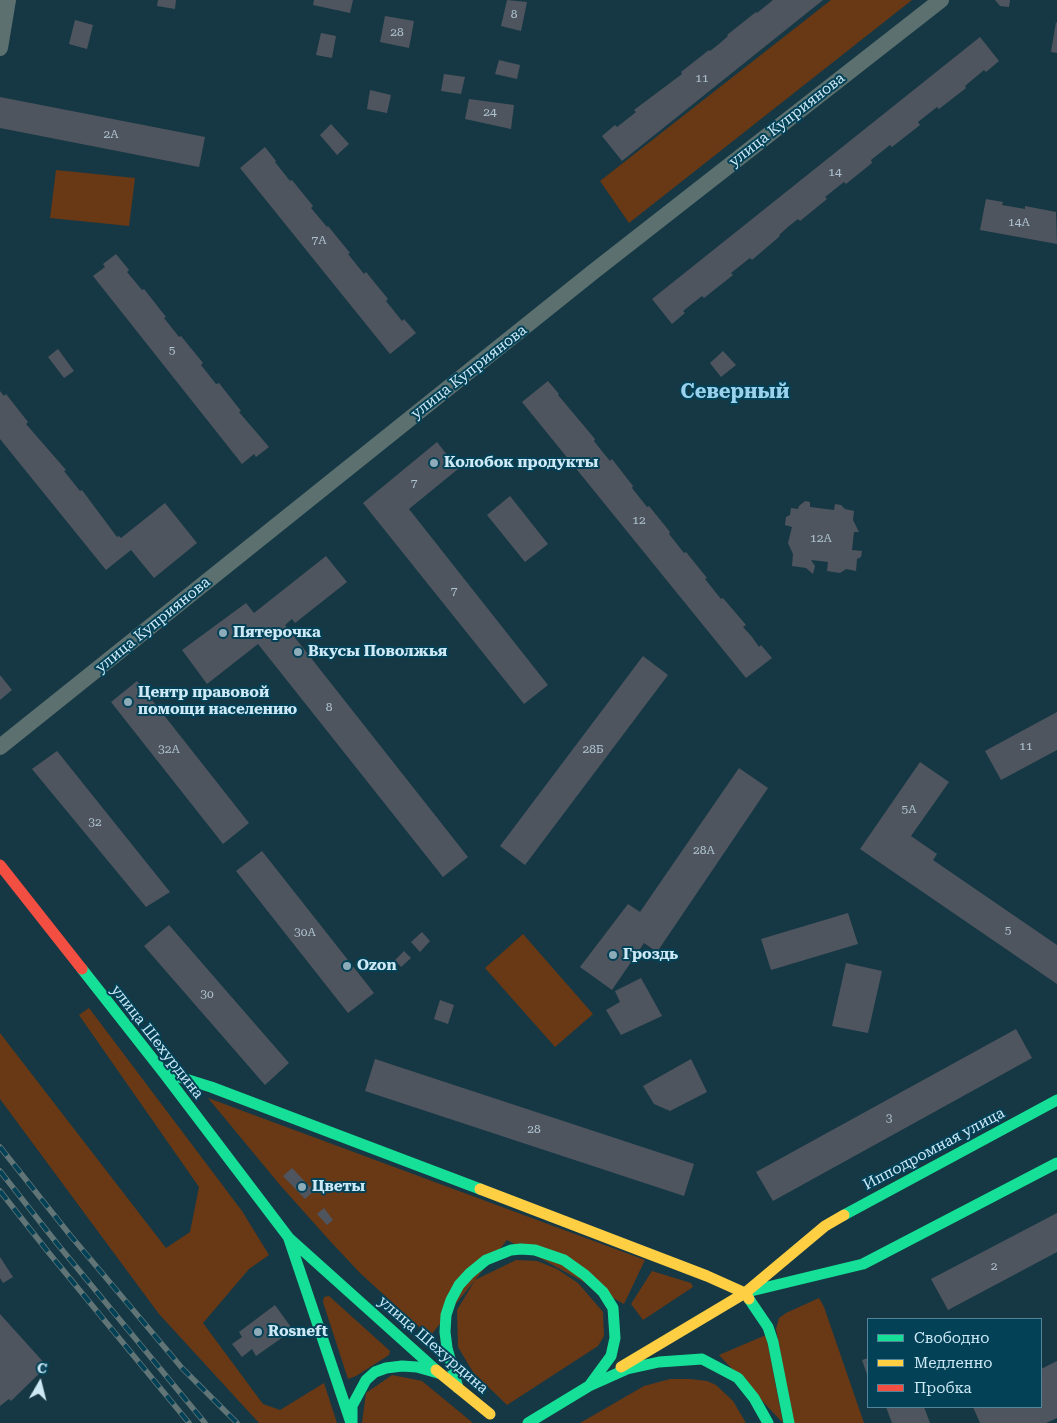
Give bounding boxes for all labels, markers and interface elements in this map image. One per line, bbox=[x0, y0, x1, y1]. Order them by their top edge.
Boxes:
house number: 8 bbox=[511, 7, 517, 21]
house number: 28 bbox=[390, 25, 404, 39]
street label: улица Куприянова bbox=[725, 69, 849, 171]
house number: 11 bbox=[695, 71, 709, 85]
house number: 24 bbox=[483, 105, 497, 119]
house number: 2А bbox=[103, 127, 119, 141]
house number: 14 bbox=[828, 165, 842, 179]
house number: 14А bbox=[1008, 215, 1030, 229]
house number: 7А bbox=[311, 233, 327, 247]
street label: улица Куприянова bbox=[407, 321, 531, 423]
house number: 5 bbox=[169, 343, 175, 357]
district label: Северный bbox=[681, 380, 789, 404]
place label: Колобок продукты bbox=[444, 454, 598, 472]
marker: Колобок продукты bbox=[428, 457, 440, 469]
house number: 7 bbox=[411, 476, 417, 490]
house number: 12 bbox=[632, 513, 646, 527]
house number: 12А bbox=[810, 531, 832, 545]
street label: улица Куприянова bbox=[92, 573, 214, 677]
house number: 7 bbox=[451, 584, 457, 598]
place label: Пятерочка bbox=[233, 624, 321, 642]
marker: Пятерочка bbox=[217, 627, 229, 639]
place label: Вкусы Поволжья bbox=[308, 643, 447, 661]
marker: Вкусы Поволжья bbox=[292, 646, 304, 658]
place label: Центр правовой помощи населению bbox=[138, 684, 297, 719]
marker: Центр правовой помощи населению bbox=[122, 696, 134, 708]
house number: 8 bbox=[326, 700, 332, 714]
house number: 11 bbox=[1019, 739, 1033, 753]
house number: 32А bbox=[158, 742, 180, 756]
house number: 28Б bbox=[582, 742, 604, 756]
house number: 5А bbox=[901, 802, 917, 816]
house number: 32 bbox=[88, 815, 102, 829]
house number: 28А bbox=[693, 843, 715, 857]
house number: 5 bbox=[1005, 923, 1011, 937]
house number: 30А bbox=[294, 925, 316, 939]
place label: Гроздь bbox=[623, 946, 678, 964]
marker: Гроздь bbox=[607, 949, 619, 961]
place label: Ozon bbox=[357, 957, 397, 975]
marker: Ozon bbox=[341, 960, 353, 972]
street label: улица Шехурдина bbox=[107, 981, 207, 1103]
house number: 30 bbox=[200, 987, 214, 1001]
street label: Ипподромная улица bbox=[860, 1104, 1008, 1194]
house number: 3 bbox=[886, 1111, 892, 1125]
house number: 28 bbox=[527, 1122, 541, 1136]
place label: Цветы bbox=[312, 1178, 365, 1196]
marker: Цветы bbox=[296, 1181, 308, 1193]
house number: 2 bbox=[991, 1259, 997, 1273]
street label: улица Шехурдина bbox=[374, 1292, 492, 1398]
legend bbox=[867, 1318, 1042, 1408]
place label: Rosneft bbox=[268, 1323, 328, 1341]
marker: Rosneft bbox=[252, 1326, 264, 1338]
text: Свободно bbox=[914, 1329, 989, 1347]
text: Медленно bbox=[914, 1354, 993, 1372]
north arrow bbox=[15, 1358, 65, 1408]
text: С bbox=[36, 1360, 48, 1377]
text: Пробка bbox=[914, 1379, 972, 1397]

